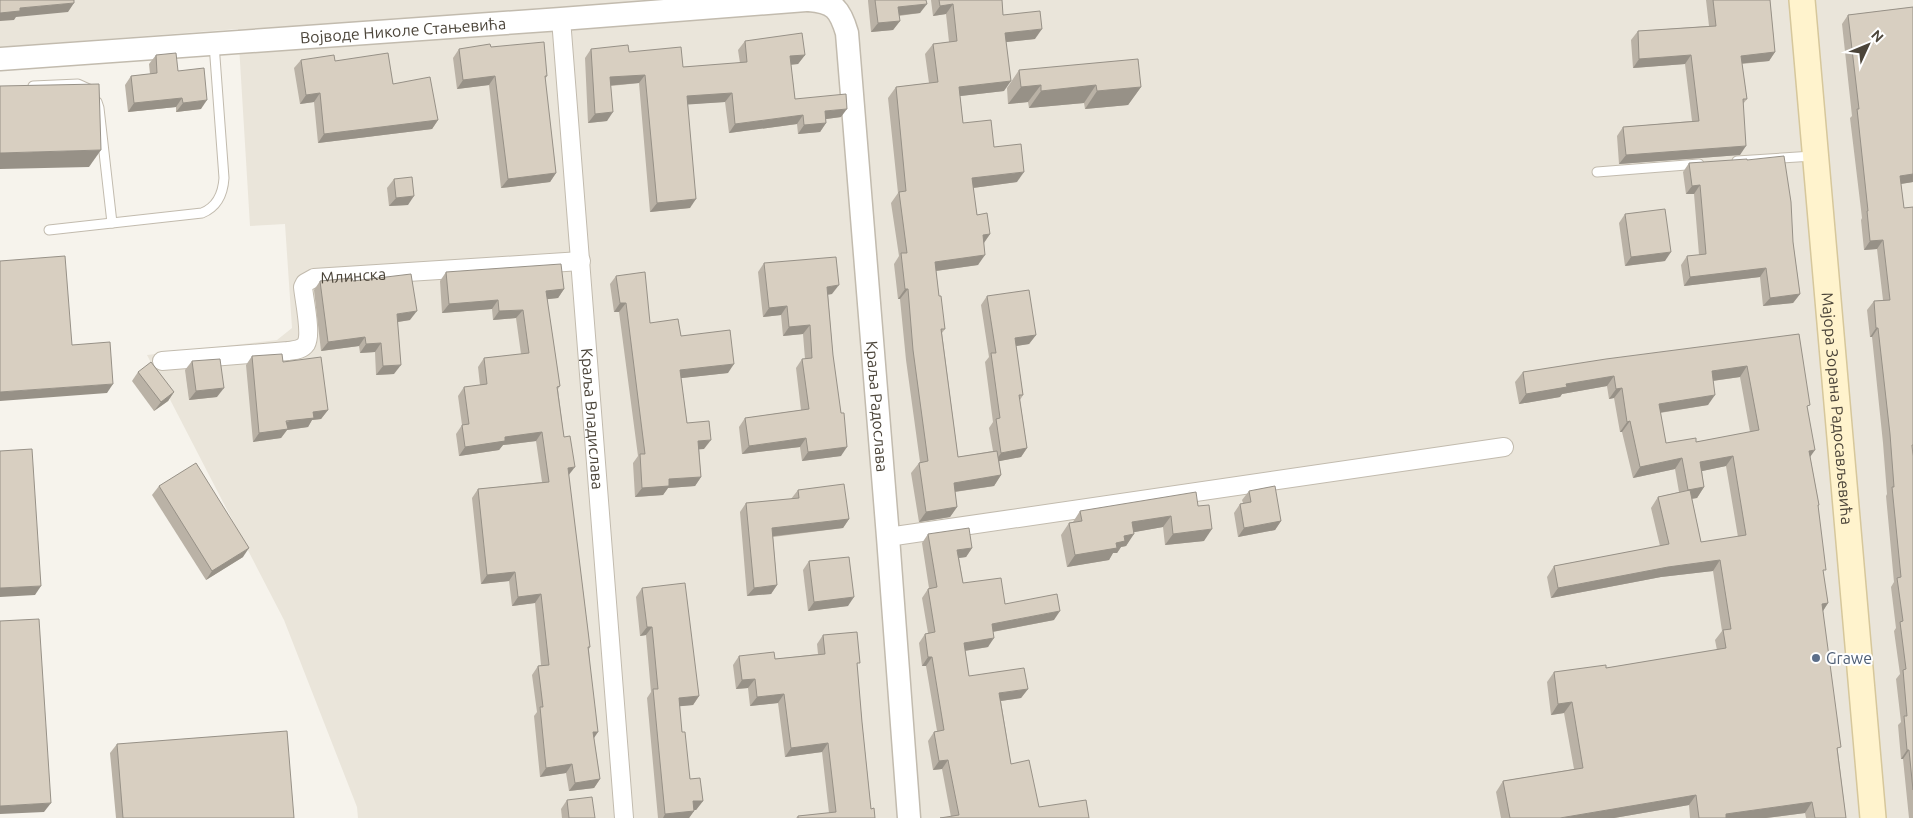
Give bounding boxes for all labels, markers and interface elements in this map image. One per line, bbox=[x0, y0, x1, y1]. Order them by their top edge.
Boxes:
street label: Војводе Николе Стањевића bbox=[299, 14, 507, 47]
north arrow bbox=[1843, 20, 1893, 70]
text: N bbox=[1868, 27, 1887, 45]
street label: Млинска bbox=[320, 264, 387, 287]
street label: Мајора Зорана Радосављевића bbox=[1818, 292, 1856, 525]
street label: Краља Радослава bbox=[863, 340, 892, 473]
street label: Краља Владислава bbox=[578, 347, 607, 490]
place label: Grawe bbox=[1826, 649, 1872, 667]
marker: Grawe bbox=[1810, 652, 1822, 664]

